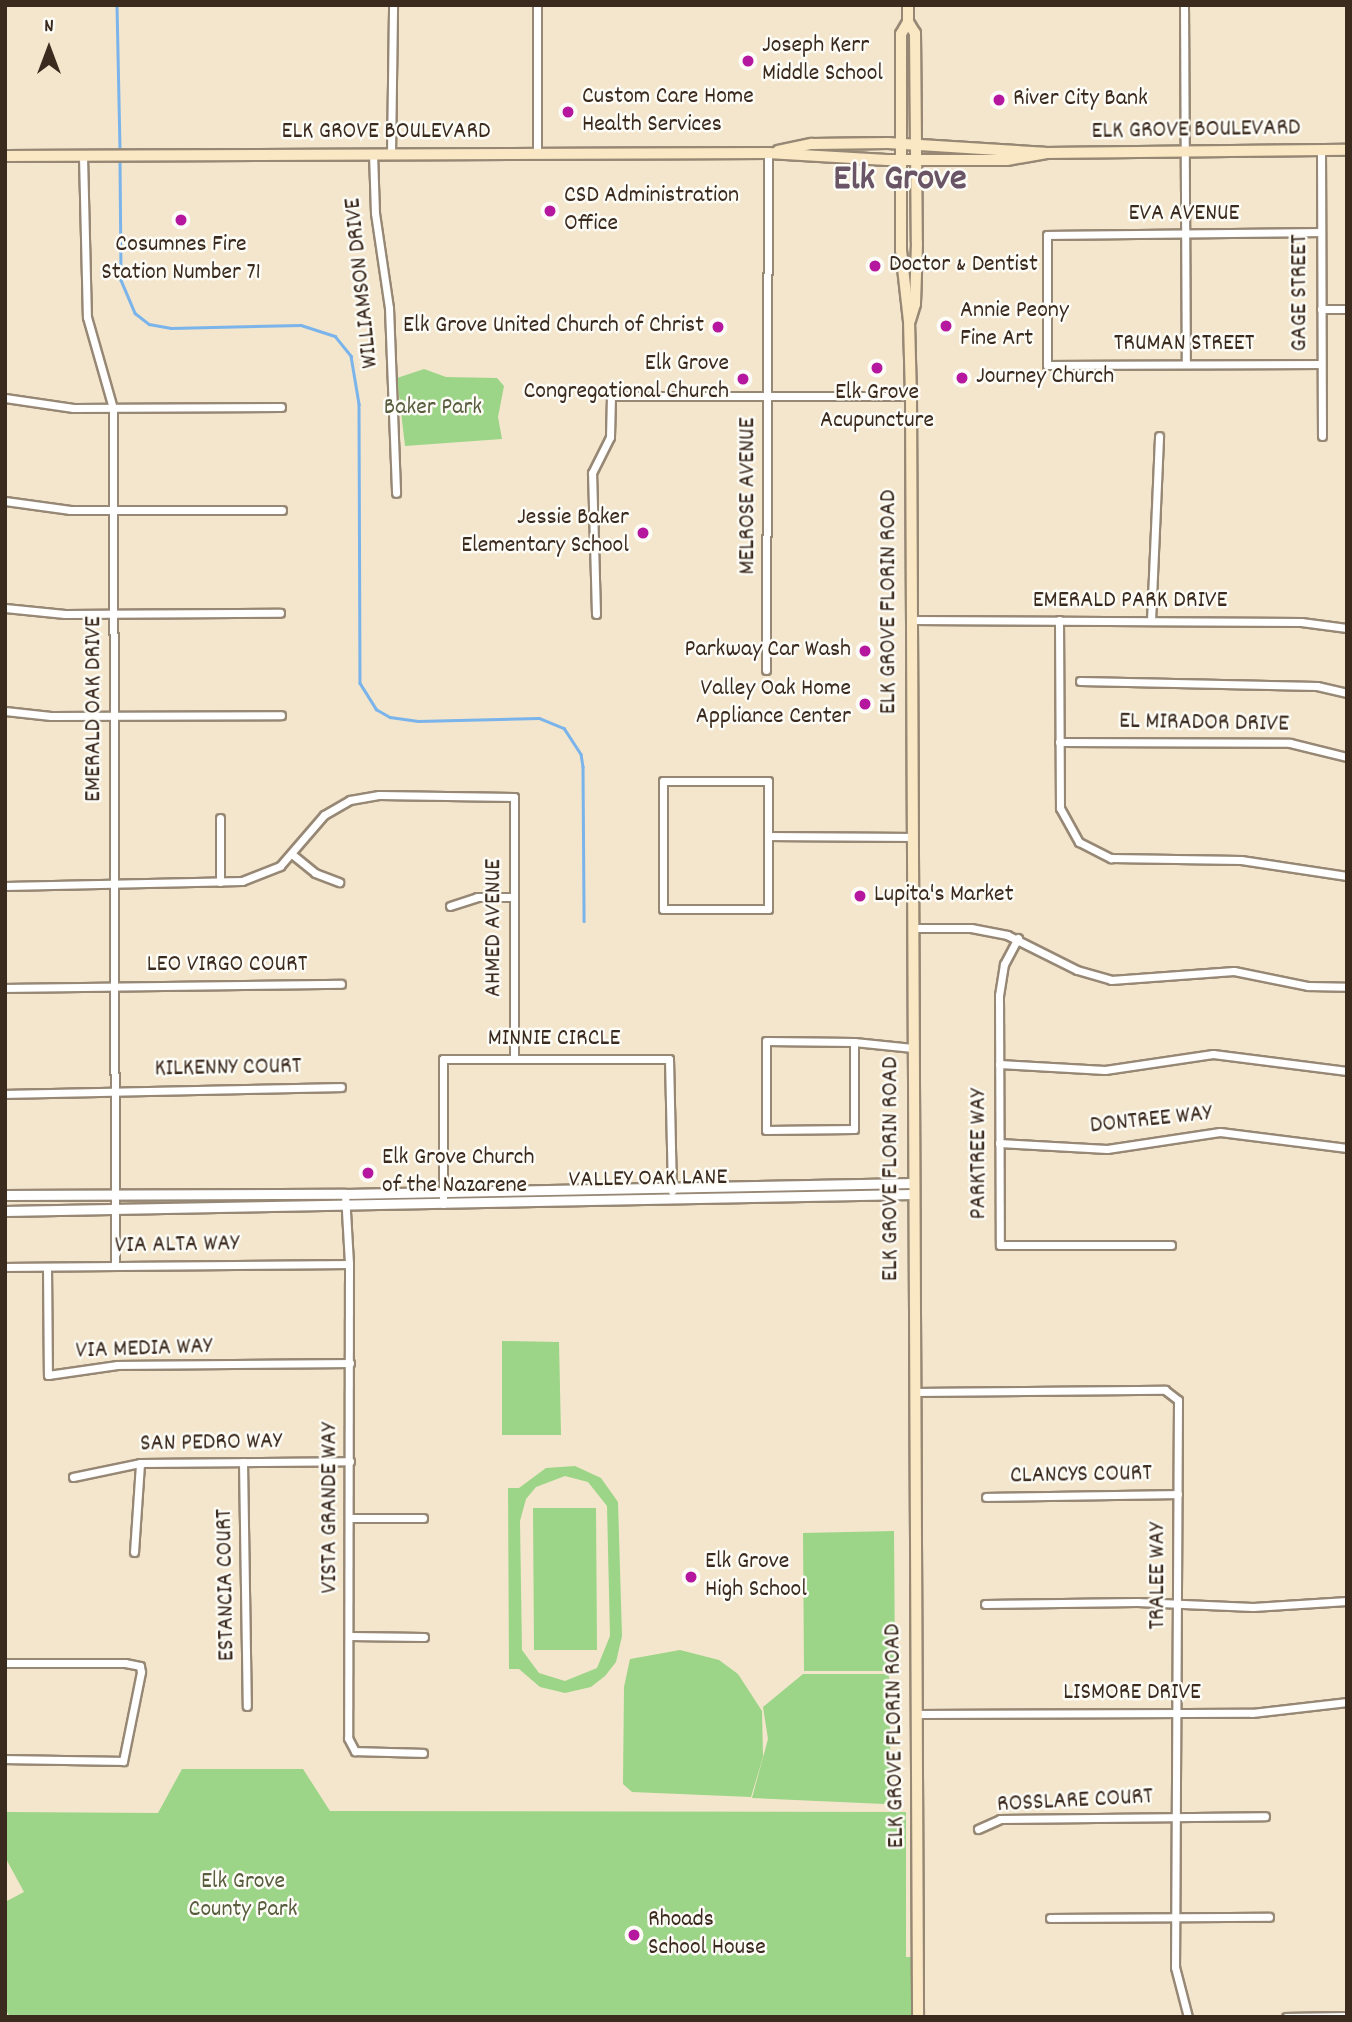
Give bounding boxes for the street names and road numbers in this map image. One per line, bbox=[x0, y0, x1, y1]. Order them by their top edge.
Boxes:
street label: ELK GROVE BOULEVARD bbox=[1091, 115, 1301, 147]
street label: ELK GROVE BOULEVARD bbox=[282, 119, 490, 147]
street label: WILLIAMSON DRIVE bbox=[340, 196, 386, 370]
street label: EVA AVENUE bbox=[1129, 201, 1239, 229]
street label: GAGE STREET bbox=[1287, 235, 1315, 351]
street label: TRUMAN STREET bbox=[1114, 331, 1254, 359]
street label: MELROSE AVENUE bbox=[735, 417, 763, 575]
street label: ELK GROVE FLORIN ROAD bbox=[876, 490, 904, 714]
street label: EMERALD PARK DRIVE bbox=[1033, 588, 1227, 616]
street label: EMERALD OAK DRIVE bbox=[81, 616, 109, 802]
street label: EL MIRADOR DRIVE bbox=[1119, 708, 1289, 740]
street label: AHMED AVENUE bbox=[481, 859, 509, 997]
street label: LEO VIRGO COURT bbox=[147, 952, 307, 980]
street label: MINNIE CIRCLE bbox=[488, 1026, 620, 1054]
street label: KILKENNY COURT bbox=[154, 1053, 302, 1085]
street label: ELK GROVE FLORIN ROAD bbox=[878, 1057, 906, 1281]
street label: PARKTREE WAY bbox=[966, 1088, 994, 1220]
street label: DONTREE WAY bbox=[1089, 1100, 1213, 1142]
street label: VALLEY OAK LANE bbox=[568, 1164, 728, 1196]
street label: VIA ALTA WAY bbox=[115, 1231, 239, 1261]
street label: VIA MEDIA WAY bbox=[75, 1333, 213, 1367]
street label: VISTA GRANDE WAY bbox=[317, 1423, 345, 1593]
street label: SAN PEDRO WAY bbox=[140, 1428, 282, 1460]
street label: CLANCYS COURT bbox=[1010, 1460, 1152, 1492]
street label: ESTANCIA COURT bbox=[211, 1509, 243, 1661]
street label: TRALEE WAY bbox=[1145, 1522, 1173, 1630]
street label: ELK GROVE FLORIN ROAD bbox=[880, 1623, 912, 1849]
street label: LISMORE DRIVE bbox=[1063, 1680, 1201, 1708]
street label: ROSSLARE COURT bbox=[996, 1784, 1154, 1820]

